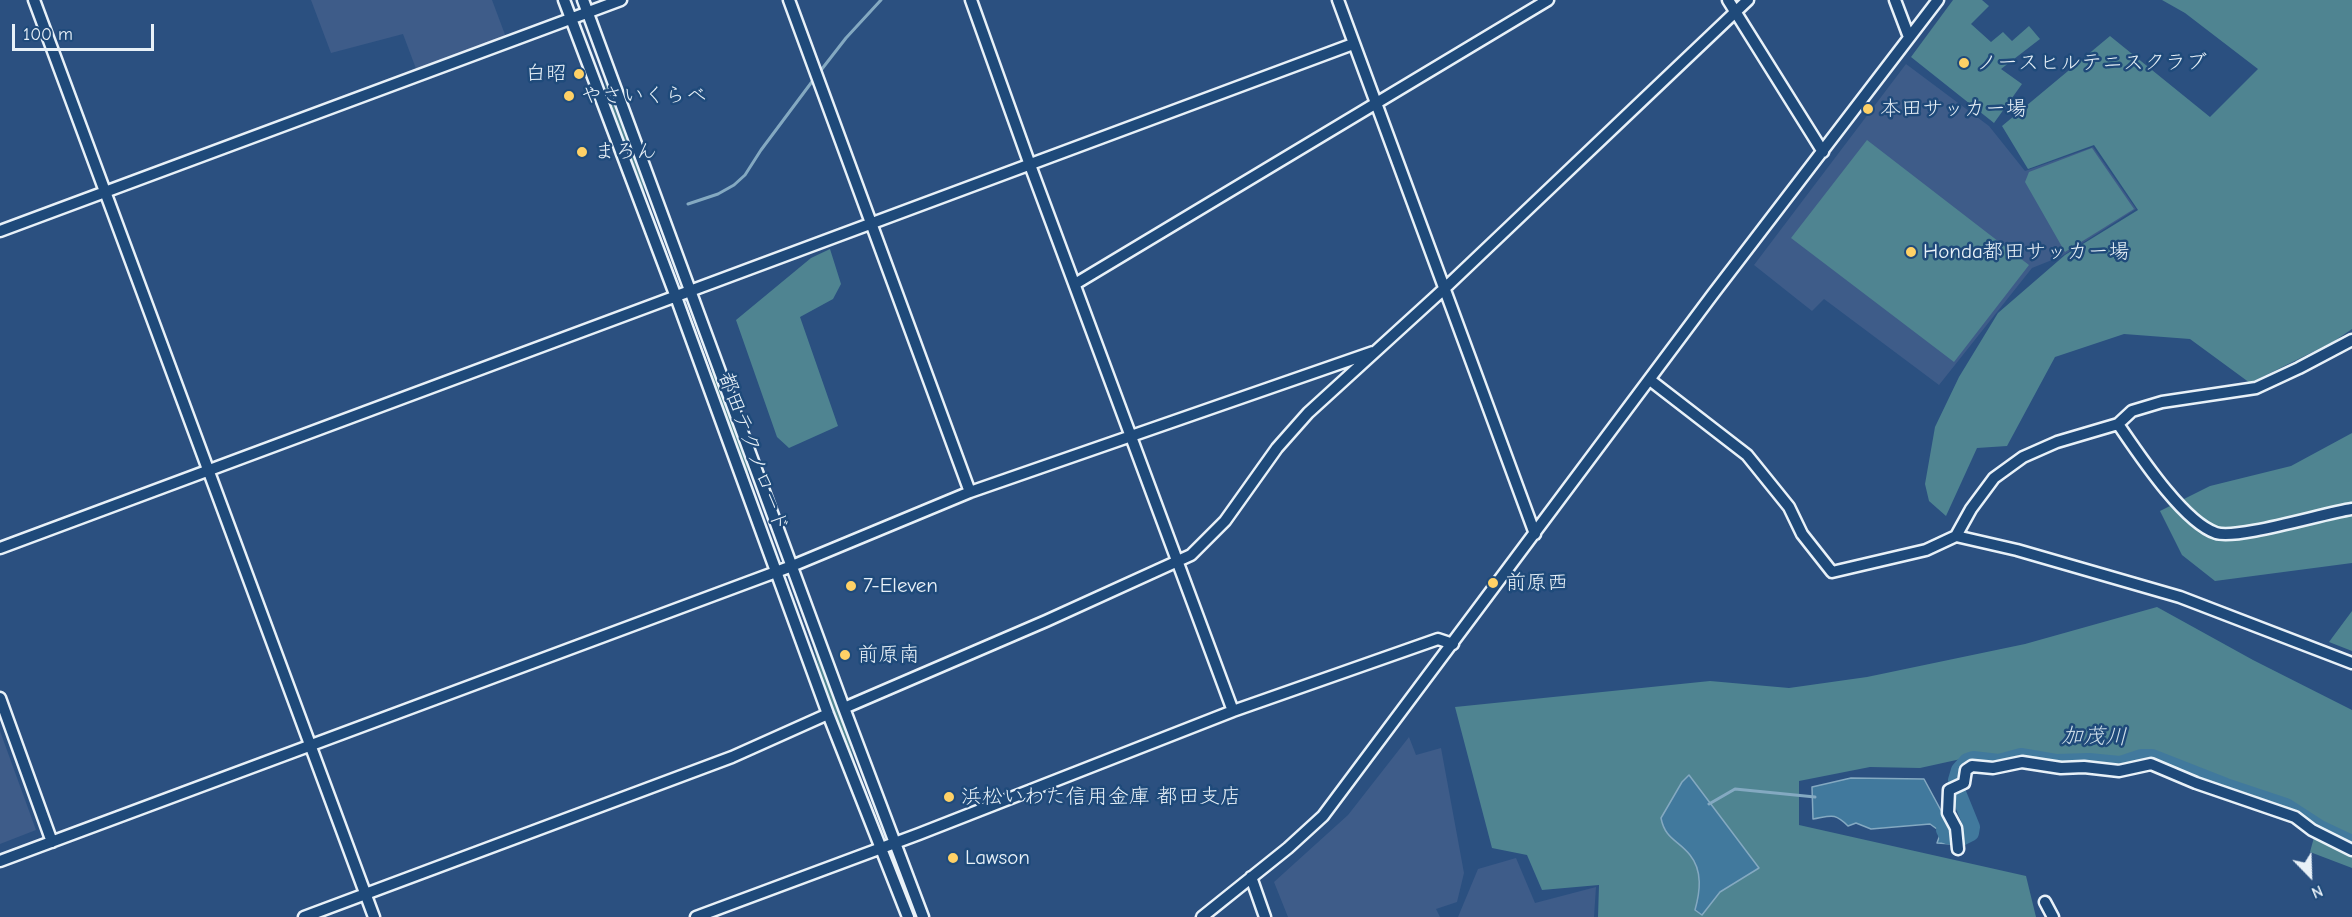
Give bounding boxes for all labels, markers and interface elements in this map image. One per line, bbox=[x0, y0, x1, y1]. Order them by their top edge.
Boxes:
scale bar bbox=[15, 12, 158, 50]
text: 100 m bbox=[23, 24, 73, 45]
place label: ノースヒルテニスクラブ bbox=[1976, 50, 2207, 76]
marker: ノースヒルテニスクラブ bbox=[1957, 56, 1971, 70]
place label: 白昭 bbox=[525, 61, 567, 87]
marker: 白昭 bbox=[572, 67, 586, 81]
place label: やさいくらべ bbox=[581, 83, 707, 109]
marker: やさいくらべ bbox=[562, 89, 576, 103]
place label: 本田サッカー場 bbox=[1880, 96, 2027, 122]
marker: 本田サッカー場 bbox=[1861, 102, 1875, 116]
place label: まろん bbox=[594, 139, 657, 165]
marker: まろん bbox=[575, 145, 589, 159]
place label: Honda都田サッカー場 bbox=[1923, 239, 2130, 265]
marker: Honda都田サッカー場 bbox=[1904, 245, 1918, 259]
street label: 都田テクノロード bbox=[712, 369, 794, 535]
place label: 前原西 bbox=[1505, 570, 1568, 596]
place label: 7-Eleven bbox=[863, 573, 938, 599]
marker: 前原西 bbox=[1486, 576, 1500, 590]
marker: 7-Eleven bbox=[844, 579, 858, 593]
place label: 前原南 bbox=[857, 642, 920, 668]
marker: 前原南 bbox=[838, 648, 852, 662]
water label: 加茂川 bbox=[2061, 723, 2127, 751]
place label: 浜松いわた信用金庫 都田支店 bbox=[961, 784, 1241, 810]
marker: 浜松いわた信用金庫 都田支店 bbox=[942, 790, 956, 804]
place label: Lawson bbox=[965, 845, 1030, 871]
north arrow bbox=[2280, 845, 2340, 905]
marker: Lawson bbox=[946, 851, 960, 865]
text: N bbox=[2309, 881, 2325, 902]

